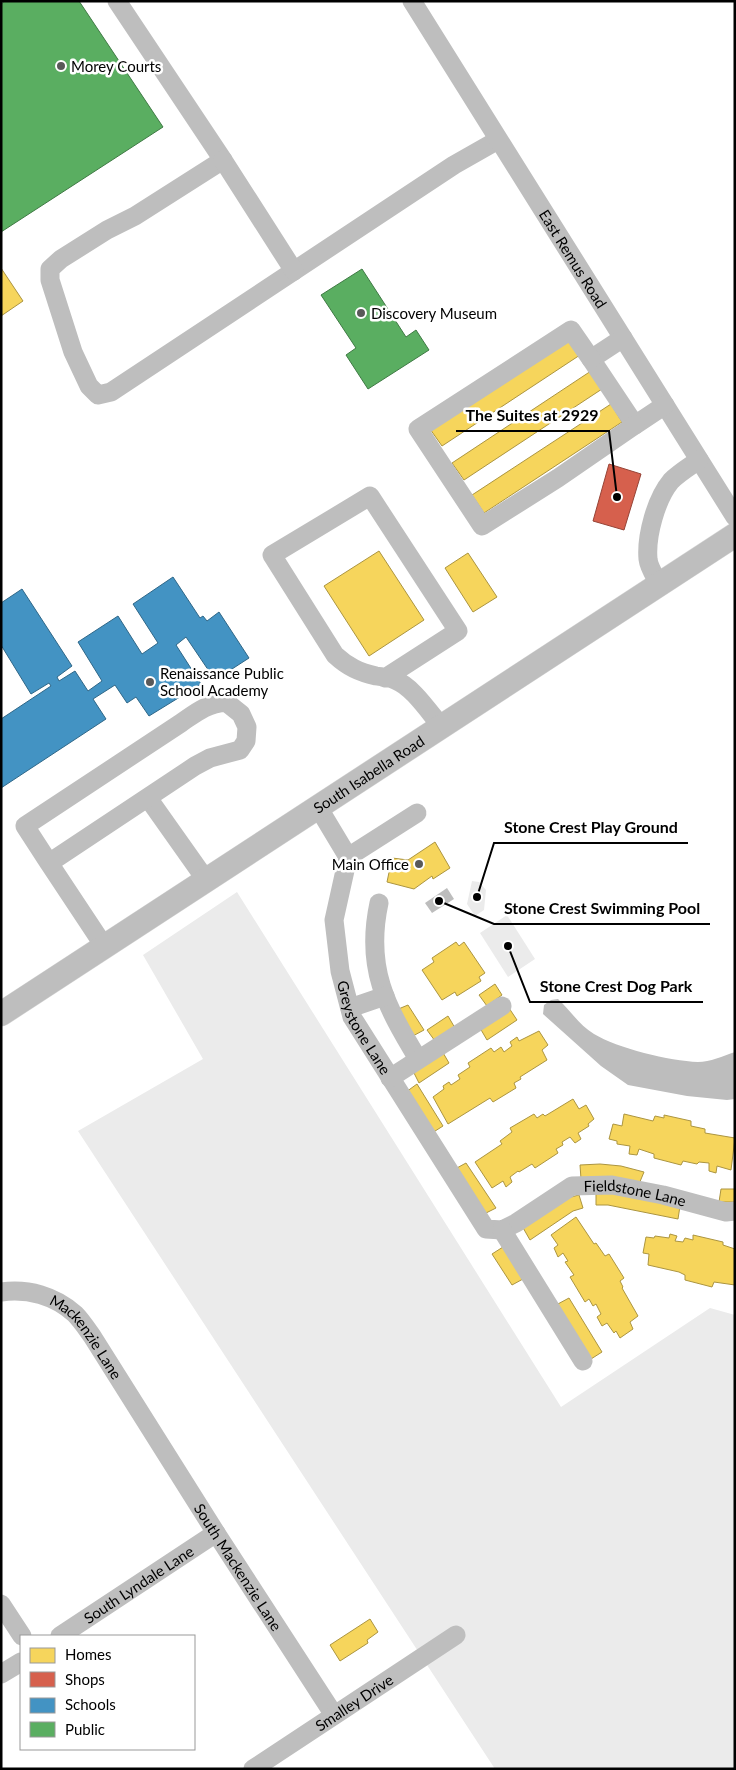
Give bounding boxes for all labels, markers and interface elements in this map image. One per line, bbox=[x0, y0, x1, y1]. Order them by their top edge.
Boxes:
place label: Morey Courts bbox=[71, 57, 161, 75]
marker: Morey Courts bbox=[55, 60, 67, 72]
street label: East Remus Road bbox=[536, 206, 611, 311]
place label: Discovery Museum bbox=[371, 304, 497, 322]
marker: Discovery Museum bbox=[355, 307, 367, 319]
callout: The Suites at 2929 bbox=[456, 400, 609, 431]
text: The Suites at 2929 bbox=[466, 405, 598, 424]
place label: Renaissance Public School Academy bbox=[160, 664, 284, 699]
marker: Renaissance Public School Academy bbox=[144, 676, 156, 688]
street label: South Isabella Road bbox=[310, 731, 427, 817]
callout: Stone Crest Play Ground bbox=[494, 812, 688, 843]
text: Stone Crest Play Ground bbox=[504, 817, 678, 836]
place label: Main Office bbox=[332, 855, 409, 873]
marker: Main Office bbox=[413, 858, 425, 870]
callout: Stone Crest Swimming Pool bbox=[494, 893, 710, 924]
text: Stone Crest Swimming Pool bbox=[504, 898, 700, 917]
callout: Stone Crest Dog Park bbox=[530, 971, 703, 1002]
text: Stone Crest Dog Park bbox=[540, 976, 693, 995]
street label: Greystone Lane bbox=[334, 979, 395, 1078]
street label: Fieldstone Lane bbox=[583, 1176, 688, 1210]
street label: Mackenzie Lane bbox=[47, 1290, 126, 1382]
street label: South Mackenzie Lane bbox=[191, 1500, 286, 1634]
street label: South Lyndale Lane bbox=[80, 1541, 197, 1627]
legend bbox=[20, 1635, 195, 1750]
text: Homes bbox=[65, 1645, 111, 1663]
text: Shops bbox=[65, 1670, 105, 1688]
street label: Smalley Drive bbox=[312, 1670, 396, 1735]
text: Schools bbox=[65, 1695, 116, 1713]
text: Public bbox=[65, 1720, 105, 1738]

